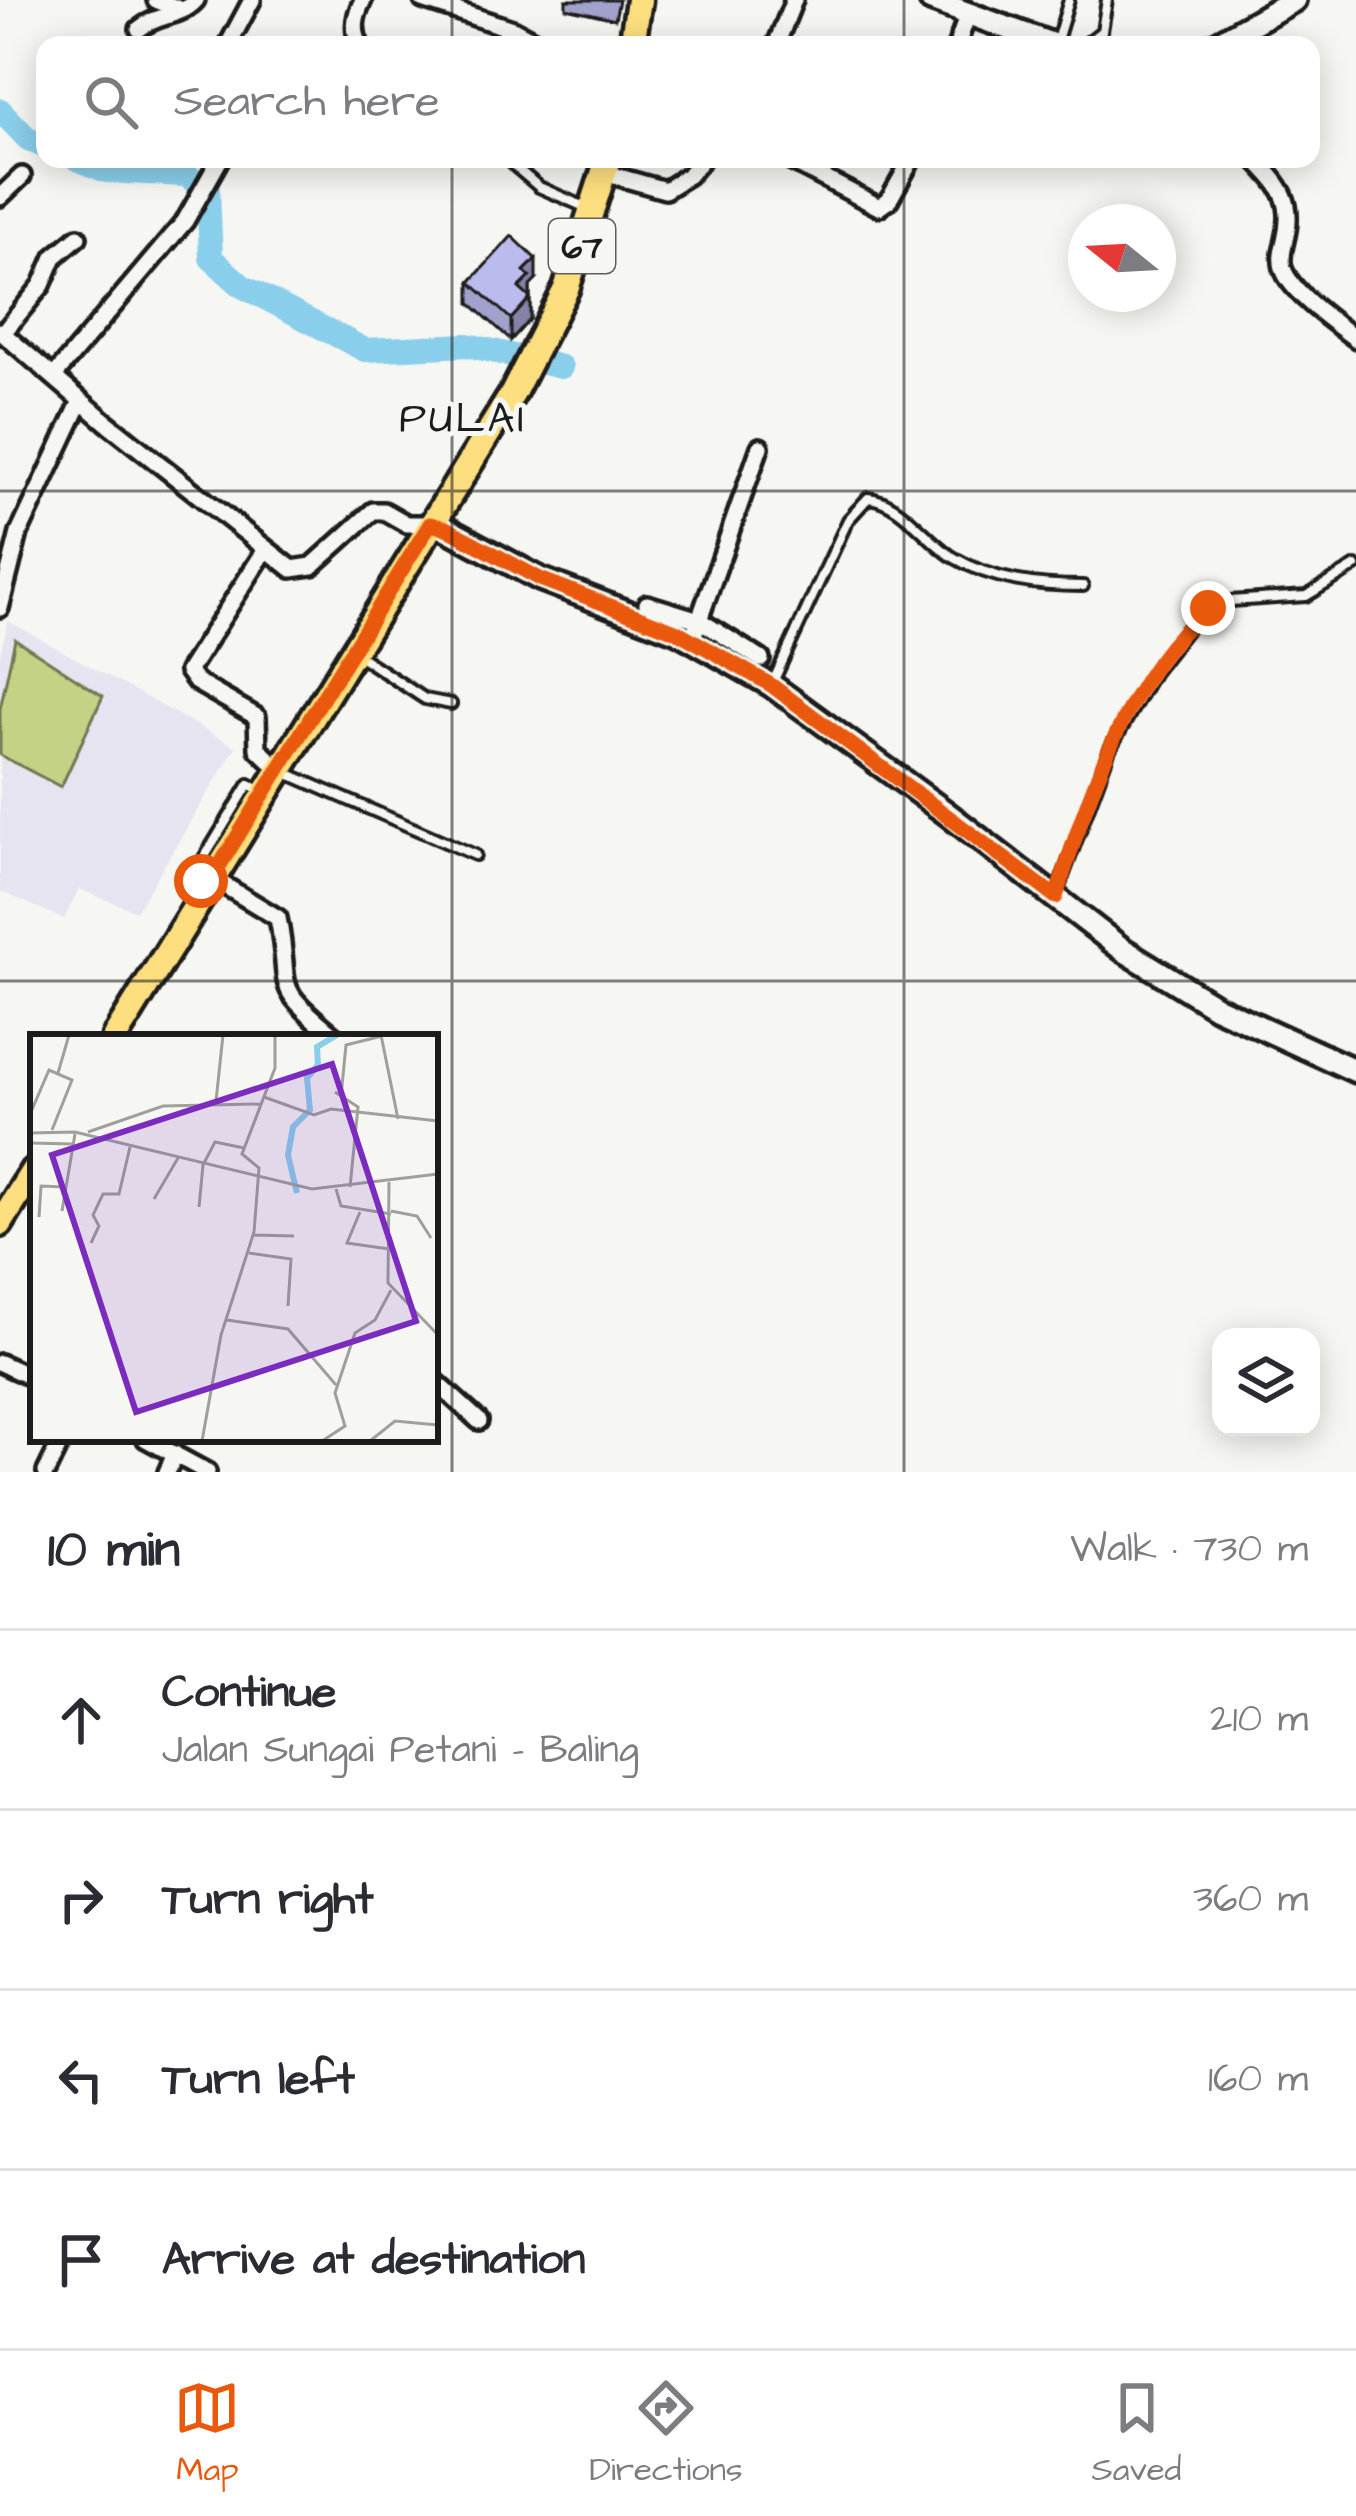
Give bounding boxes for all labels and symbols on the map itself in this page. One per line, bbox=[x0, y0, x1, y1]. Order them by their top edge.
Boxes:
north arrow bbox=[1068, 204, 1176, 312]
road number: 67 bbox=[549, 219, 615, 273]
district label: PULAI bbox=[399, 391, 527, 449]
route end bbox=[1181, 581, 1235, 635]
route start bbox=[174, 854, 228, 908]
inset map bbox=[30, 1034, 438, 1442]

